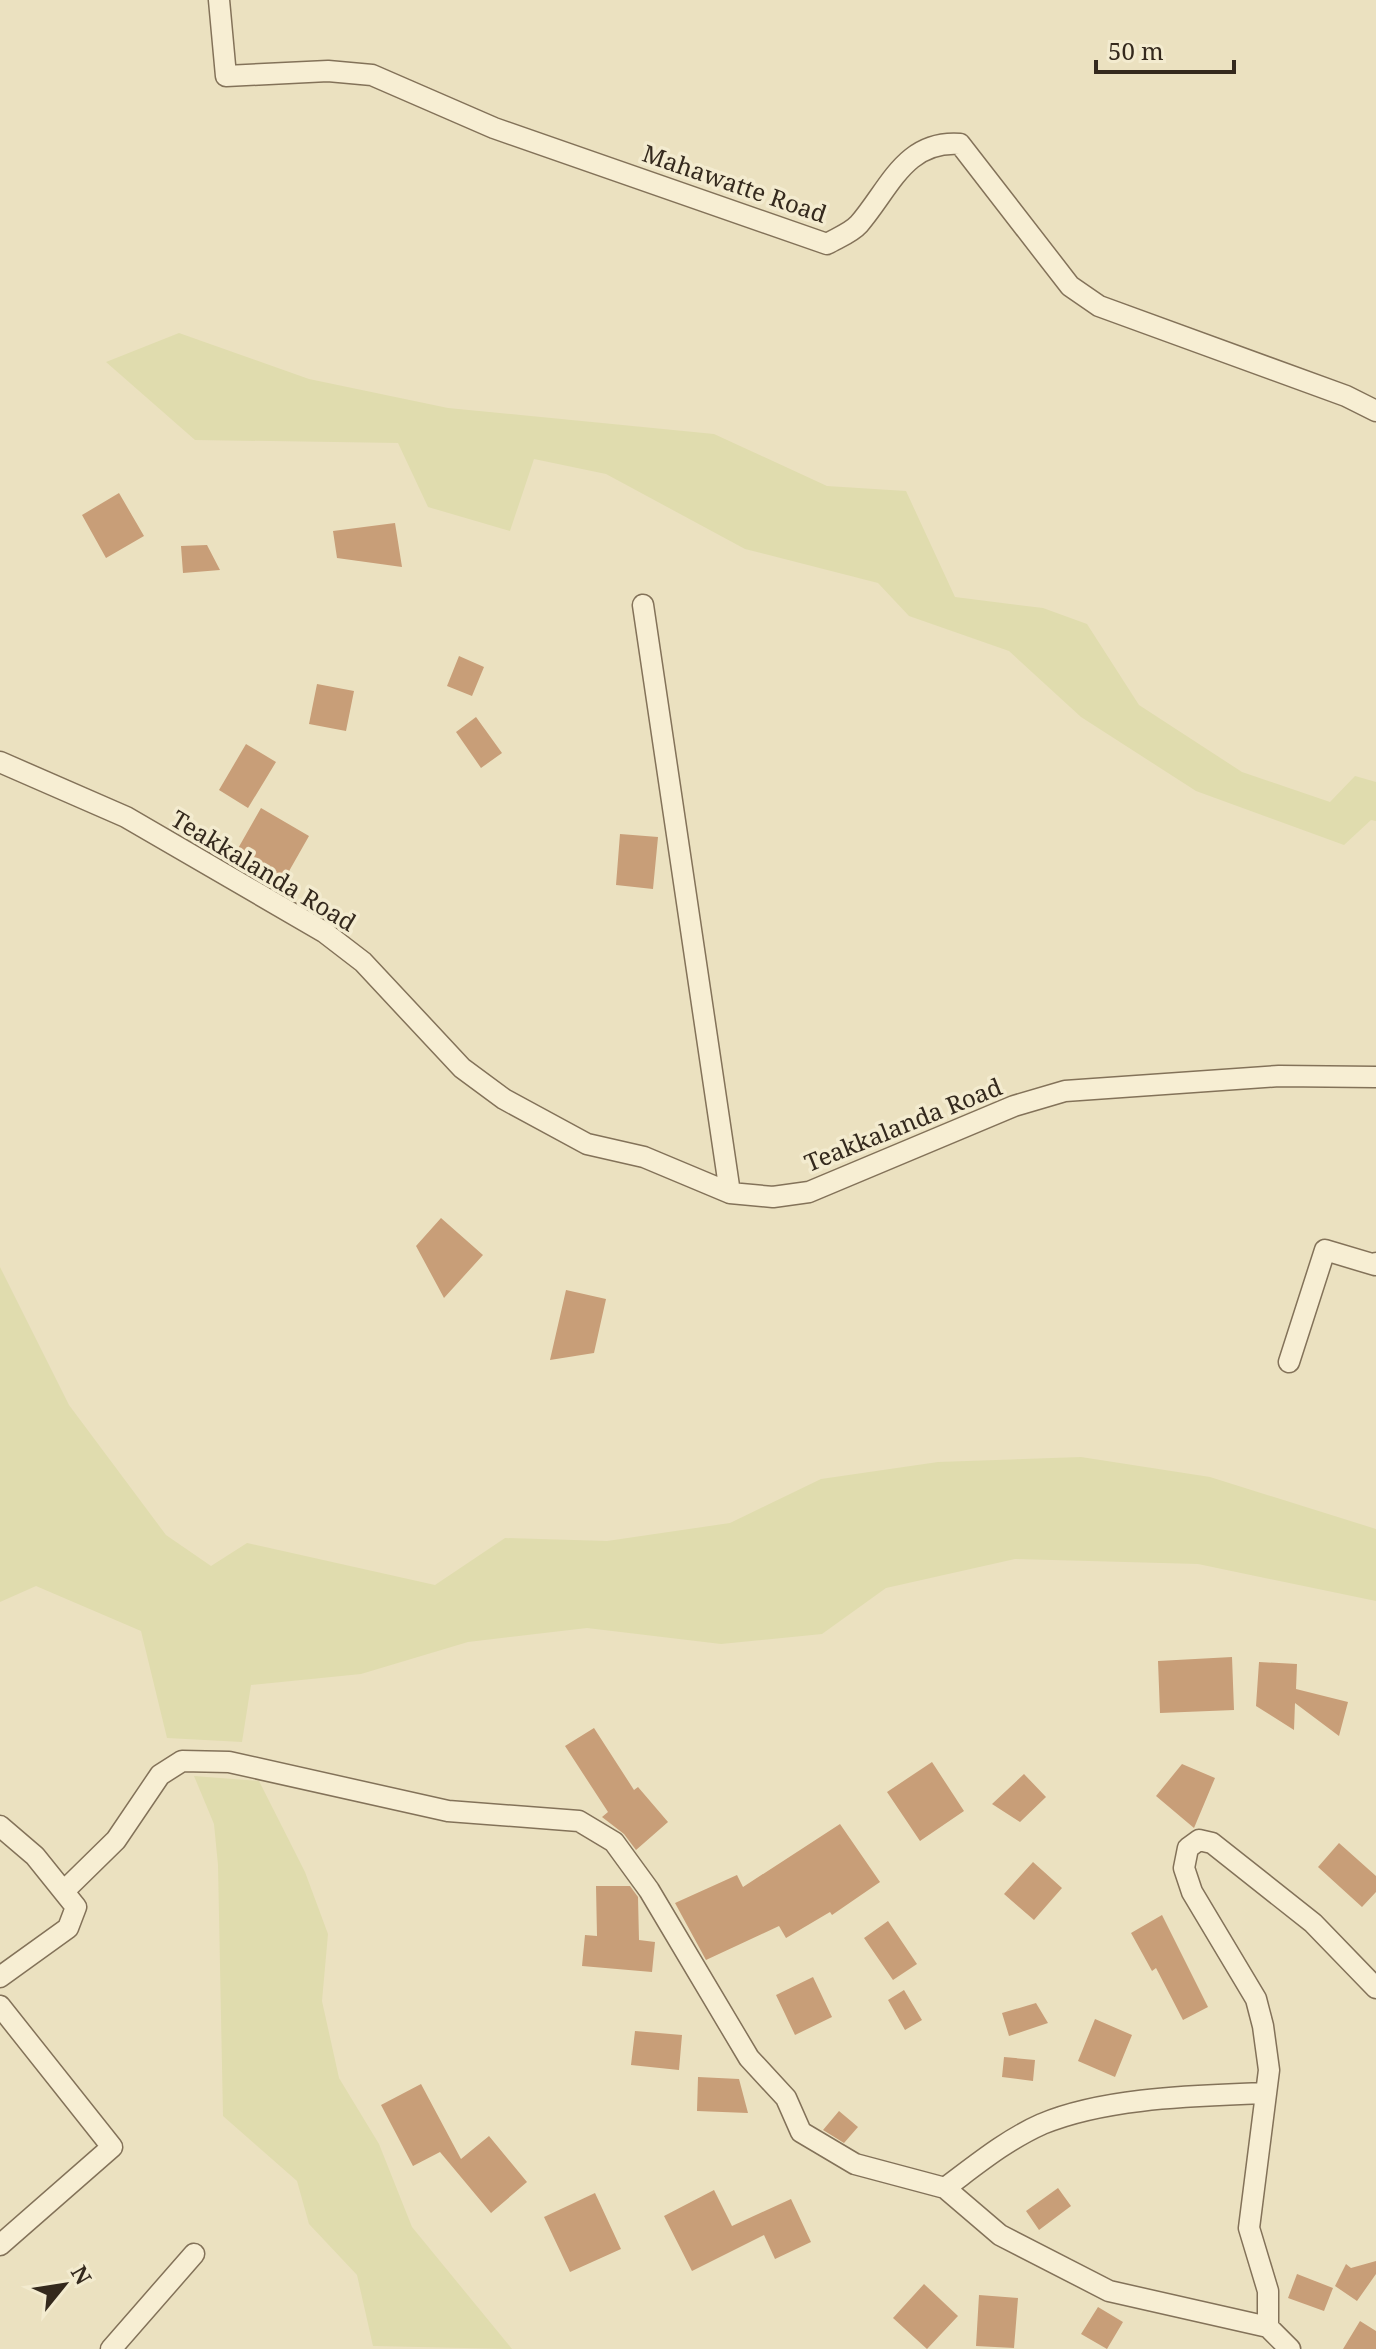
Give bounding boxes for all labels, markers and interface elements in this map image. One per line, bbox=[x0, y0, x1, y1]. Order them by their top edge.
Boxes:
scale bar bbox=[1096, 24, 1234, 74]
text: 50 m bbox=[1108, 34, 1164, 67]
street label: Mahawatte Road bbox=[638, 136, 832, 230]
street label: Teakkalanda Road bbox=[165, 802, 363, 938]
street label: Teakkalanda Road bbox=[799, 1069, 1007, 1179]
north arrow bbox=[24, 2245, 104, 2325]
text: N bbox=[65, 2259, 100, 2290]

